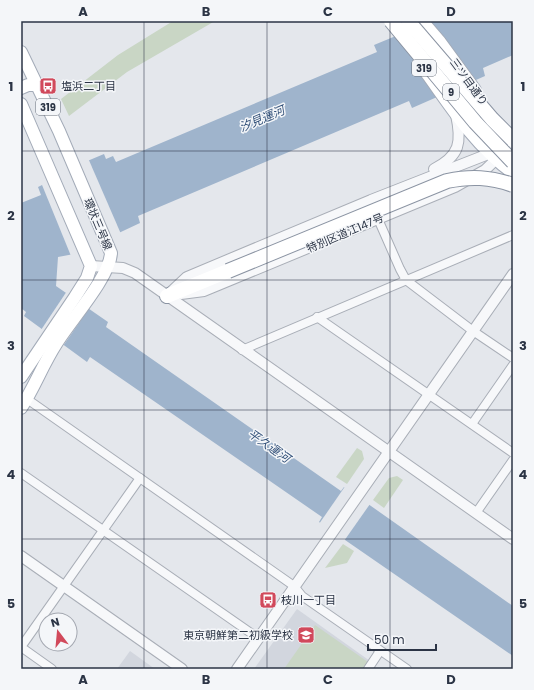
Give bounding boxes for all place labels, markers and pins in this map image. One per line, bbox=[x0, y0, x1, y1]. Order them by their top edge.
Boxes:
bus stop icon: 塩浜二丁目 bbox=[38, 76, 58, 96]
place label: 塩浜二丁目 bbox=[61, 78, 116, 94]
bus stop icon: 枝川一丁目 bbox=[258, 590, 278, 610]
place label: 枝川一丁目 bbox=[281, 592, 336, 608]
school or university icon: 東京朝鮮第二初級学校 bbox=[296, 625, 316, 645]
place label: 東京朝鮮第二初級学校 bbox=[183, 627, 293, 643]

